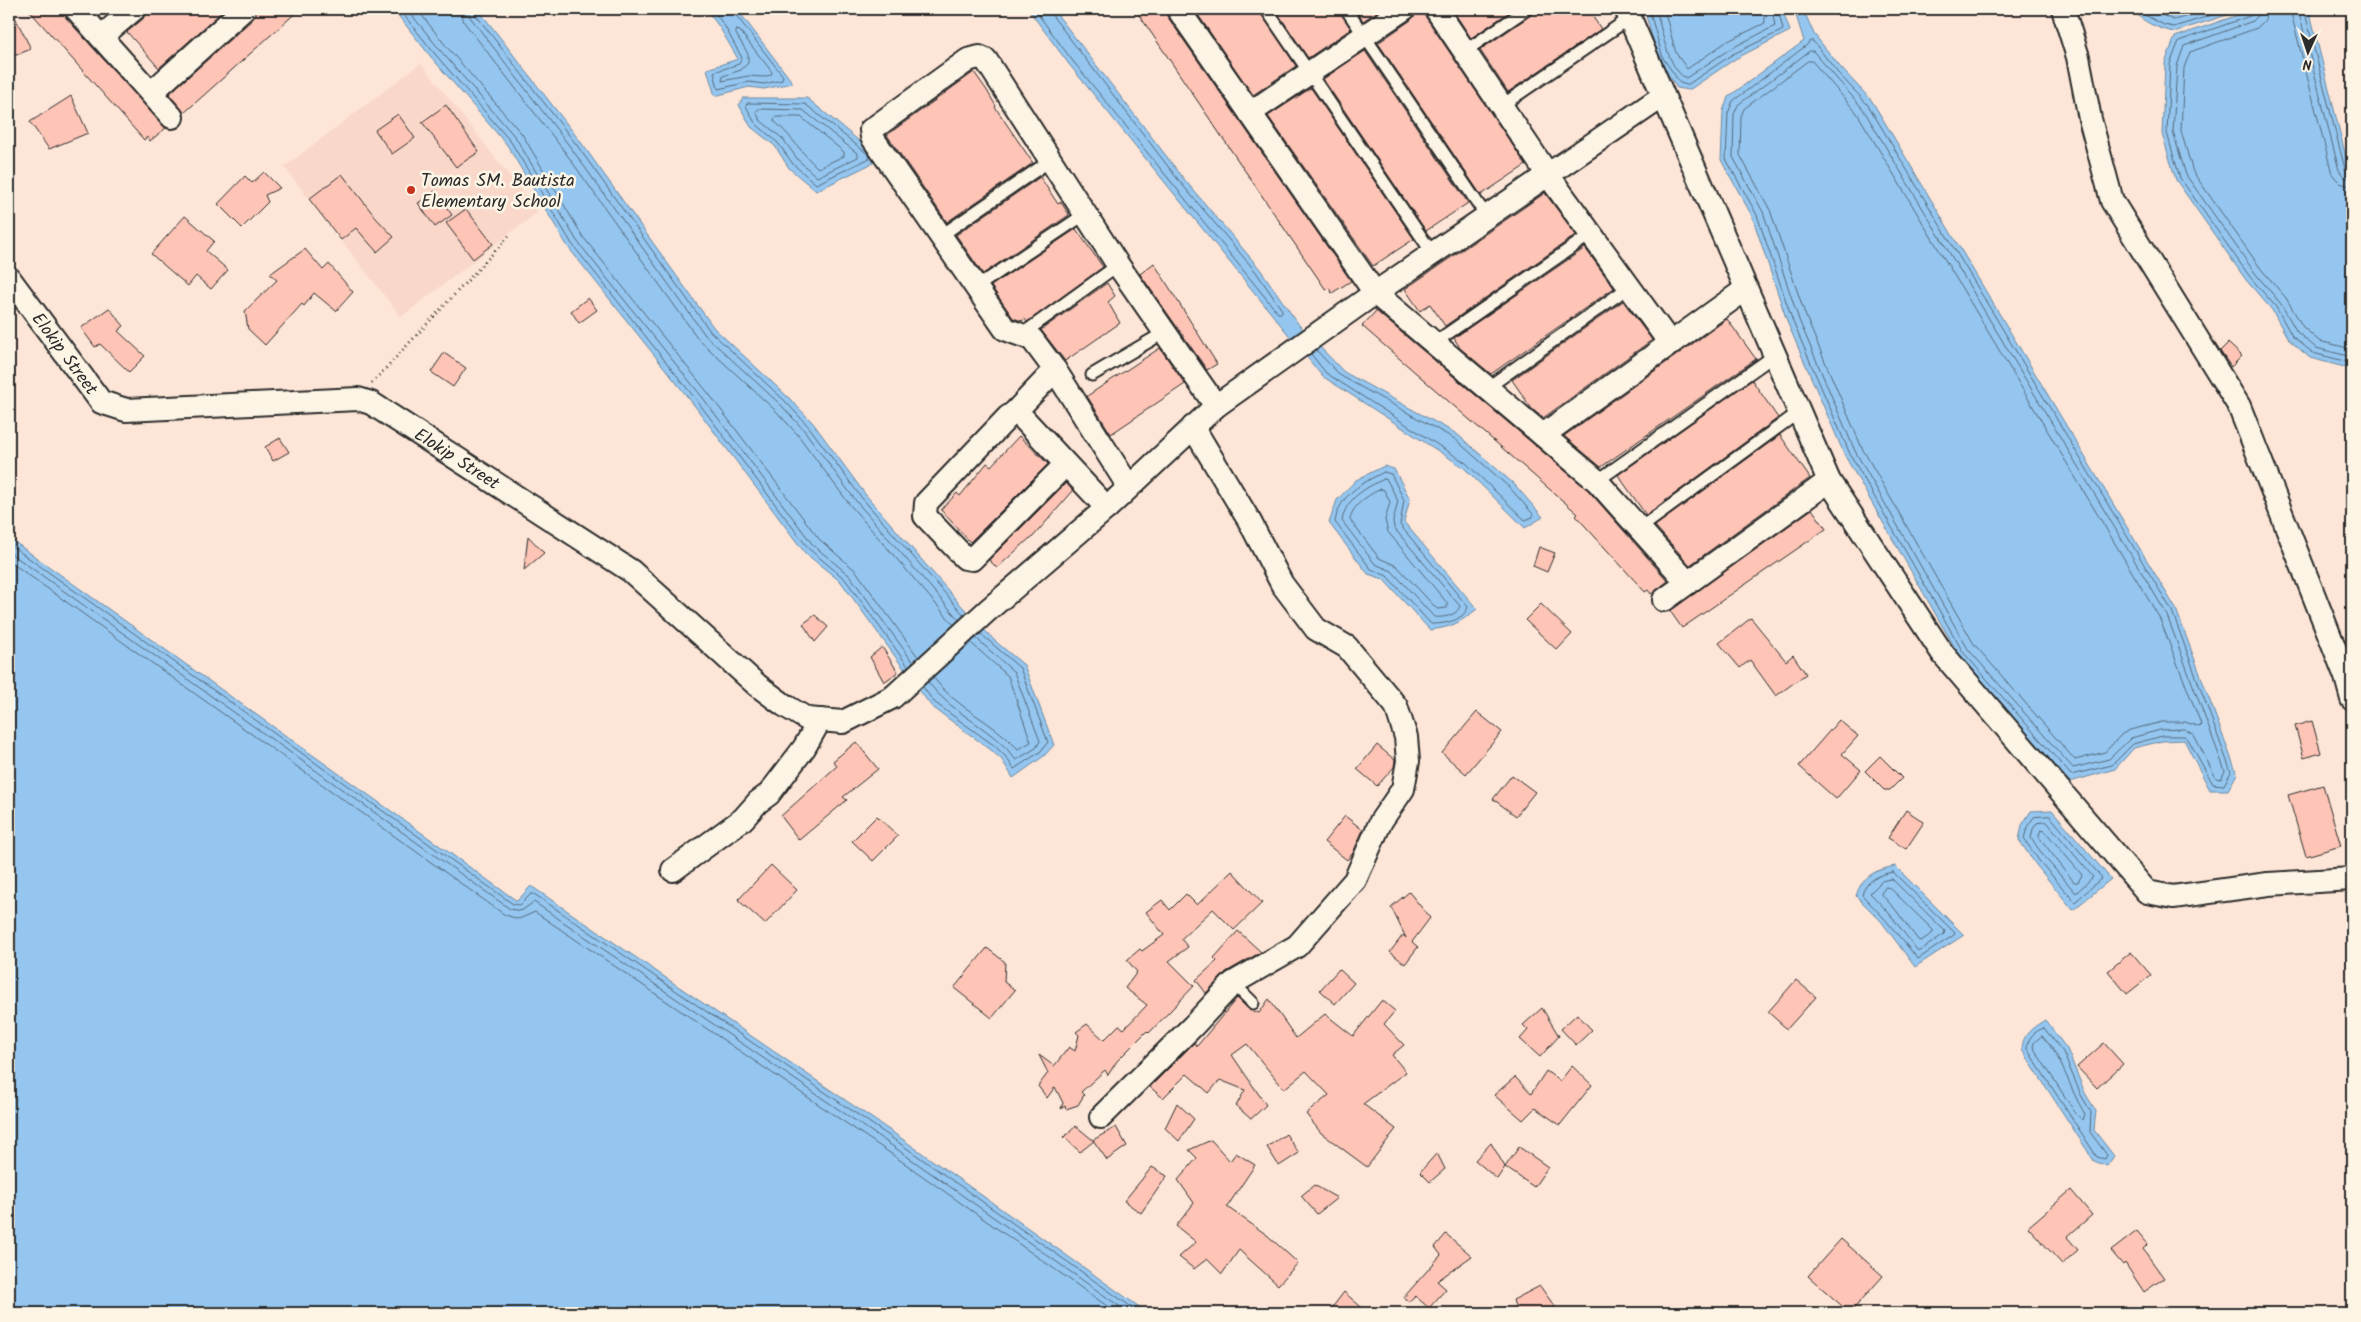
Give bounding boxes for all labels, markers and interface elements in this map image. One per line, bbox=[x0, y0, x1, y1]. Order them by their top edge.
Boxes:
north arrow bbox=[2284, 28, 2334, 78]
text: N bbox=[2302, 53, 2312, 75]
place label: Tomas SM. Bautista Elementary School bbox=[421, 167, 575, 217]
marker: Tomas SM. Bautista Elementary School bbox=[405, 184, 417, 196]
street label: Elokip Street bbox=[23, 307, 105, 403]
street label: Elokip Street bbox=[408, 421, 506, 499]

